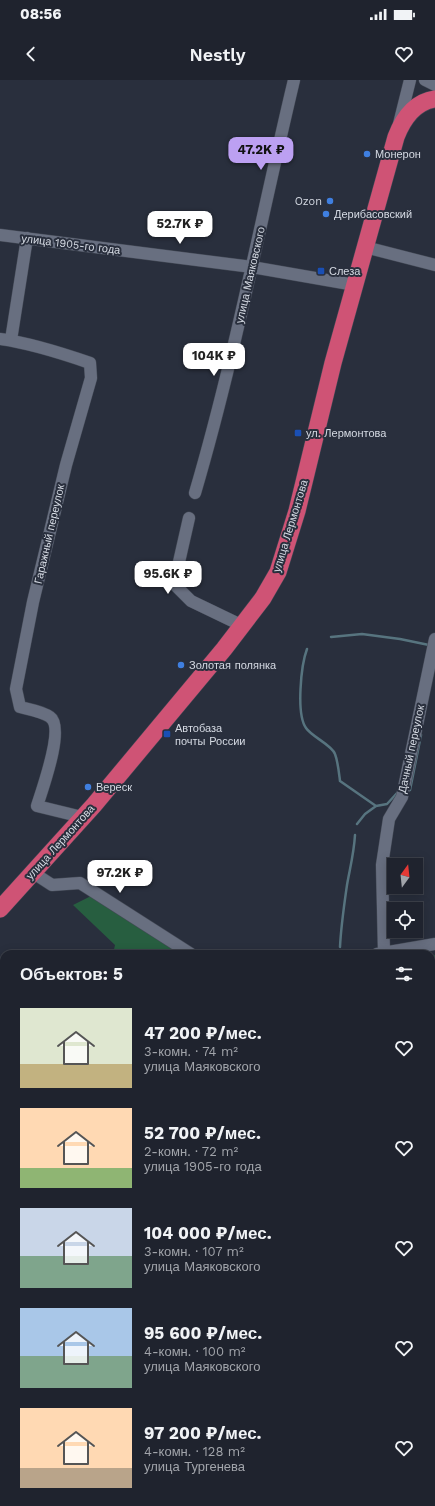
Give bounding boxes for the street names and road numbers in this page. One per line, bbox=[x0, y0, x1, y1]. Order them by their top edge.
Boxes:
street label: улица Маяковского bbox=[233, 226, 268, 325]
street label: улица 1905-го года bbox=[21, 232, 122, 257]
street label: улица Лермонтова bbox=[270, 477, 311, 574]
street label: Гаражный переулок bbox=[32, 483, 67, 585]
street label: Дачный переулок bbox=[396, 704, 427, 794]
street label: улица Лермонтова bbox=[23, 802, 98, 882]

